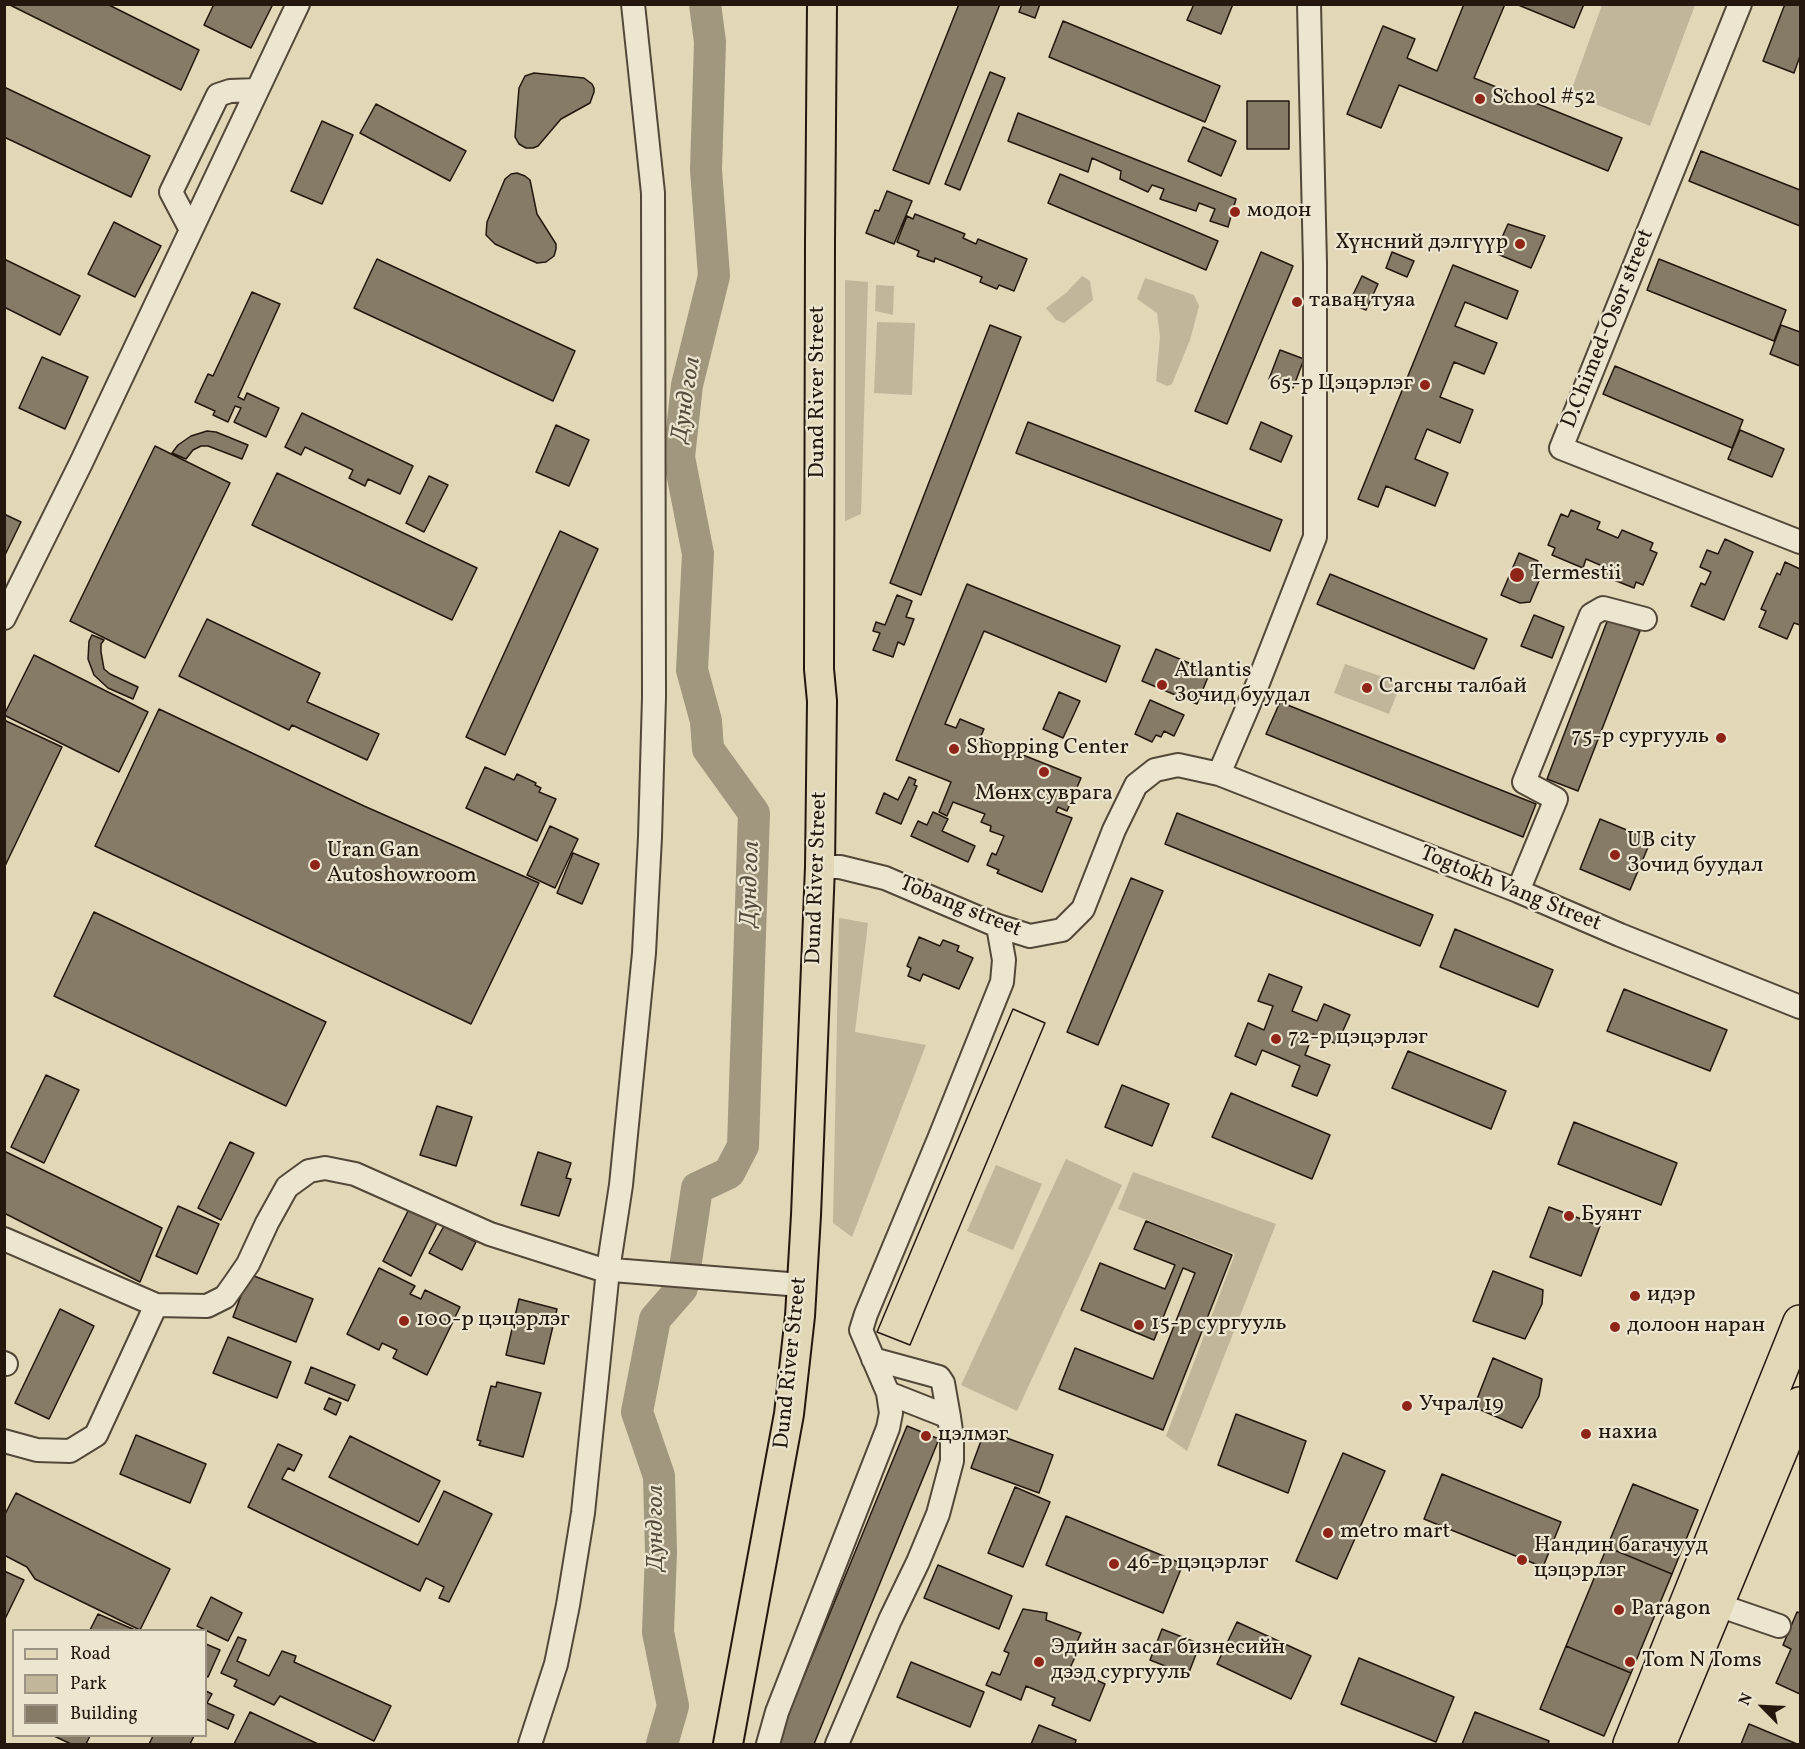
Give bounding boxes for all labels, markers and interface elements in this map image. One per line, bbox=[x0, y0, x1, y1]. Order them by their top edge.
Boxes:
place label: School #52 bbox=[1492, 86, 1596, 112]
marker: School #52 bbox=[1473, 92, 1487, 106]
place label: модон bbox=[1247, 199, 1311, 225]
marker: модон bbox=[1228, 205, 1242, 219]
street label: D.Chimed-Osor street bbox=[1557, 226, 1661, 432]
place label: Хүнсний дэлгүүр bbox=[1335, 231, 1508, 257]
marker: Хүнсний дэлгүүр bbox=[1513, 237, 1527, 251]
place label: таван туяа bbox=[1309, 289, 1416, 315]
marker: таван туяа bbox=[1290, 295, 1304, 309]
street label: Dund River Street bbox=[806, 305, 832, 479]
water label: Дунд гол bbox=[667, 355, 709, 445]
place label: 65-р Цэцэрлэг bbox=[1270, 372, 1413, 398]
marker: 65-р Цэцэрлэг bbox=[1418, 378, 1432, 392]
place label: Termestii bbox=[1530, 562, 1621, 588]
marker: Termestii bbox=[1508, 566, 1526, 584]
place label: Atlantis Зочид буудал bbox=[1174, 659, 1310, 710]
place label: Сагсны талбай bbox=[1379, 675, 1527, 701]
marker: Atlantis Зочид буудал bbox=[1155, 678, 1169, 692]
marker: Сагсны талбай bbox=[1360, 681, 1374, 695]
place label: 75-р сургууль bbox=[1571, 725, 1709, 751]
marker: 75-р сургууль bbox=[1714, 731, 1728, 745]
place label: Shopping Center bbox=[966, 736, 1129, 762]
marker: Shopping Center bbox=[947, 742, 961, 756]
marker: Мөнх суврага bbox=[1037, 765, 1051, 779]
place label: Мөнх суврага bbox=[975, 782, 1113, 808]
street label: Dund River Street bbox=[802, 791, 834, 965]
place label: UB city Зочид буудал bbox=[1627, 829, 1763, 880]
place label: Uran Gan Autoshowroom bbox=[327, 839, 477, 890]
water label: Дунд гол bbox=[736, 840, 768, 928]
street label: Togtokh Vang Street bbox=[1415, 842, 1605, 938]
marker: UB city Зочид буудал bbox=[1608, 848, 1622, 862]
marker: Uran Gan Autoshowroom bbox=[308, 858, 322, 872]
street label: Tobang street bbox=[895, 872, 1025, 944]
place label: 72-р цэцэрлэг bbox=[1288, 1026, 1428, 1052]
marker: 72-р цэцэрлэг bbox=[1269, 1032, 1283, 1046]
place label: Буянт bbox=[1581, 1203, 1642, 1229]
marker: Буянт bbox=[1562, 1209, 1576, 1223]
street label: Dund River Street bbox=[770, 1276, 814, 1450]
place label: идэр bbox=[1647, 1283, 1695, 1309]
marker: идэр bbox=[1628, 1289, 1642, 1303]
place label: 100-р цэцэрлэг bbox=[416, 1308, 570, 1334]
place label: 15-р сургууль bbox=[1151, 1312, 1287, 1338]
marker: 100-р цэцэрлэг bbox=[397, 1314, 411, 1328]
place label: долоон наран bbox=[1627, 1314, 1765, 1340]
marker: 15-р сургууль bbox=[1132, 1318, 1146, 1332]
marker: долоон наран bbox=[1608, 1320, 1622, 1334]
place label: Учрал 19 bbox=[1419, 1393, 1504, 1419]
marker: Учрал 19 bbox=[1400, 1399, 1414, 1413]
place label: нахиа bbox=[1598, 1421, 1658, 1447]
place label: цэлмэг bbox=[938, 1423, 1008, 1449]
marker: нахиа bbox=[1579, 1427, 1593, 1441]
marker: цэлмэг bbox=[919, 1429, 933, 1443]
water label: Дунд гол bbox=[644, 1485, 672, 1571]
place label: metro mart bbox=[1340, 1520, 1450, 1546]
marker: metro mart bbox=[1321, 1526, 1335, 1540]
place label: Нандин багачууд цэцэрлэг bbox=[1534, 1534, 1708, 1586]
place label: 46-р цэцэрлэг bbox=[1126, 1551, 1269, 1577]
marker: Нандин багачууд цэцэрлэг bbox=[1515, 1553, 1529, 1567]
marker: 46-р цэцэрлэг bbox=[1107, 1557, 1121, 1571]
place label: Paragon bbox=[1631, 1597, 1711, 1623]
marker: Paragon bbox=[1612, 1603, 1626, 1617]
legend bbox=[12, 1629, 207, 1737]
place label: Эдийн засаг бизнесийн дээд сургууль bbox=[1051, 1636, 1285, 1688]
text: Road bbox=[70, 1642, 111, 1667]
place label: Tom N Toms bbox=[1642, 1649, 1762, 1675]
marker: Эдийн засаг бизнесийн дээд сургууль bbox=[1032, 1655, 1046, 1669]
marker: Tom N Toms bbox=[1623, 1655, 1637, 1669]
text: Park bbox=[70, 1672, 107, 1697]
north arrow bbox=[1733, 1677, 1793, 1737]
text: N bbox=[1734, 1690, 1759, 1709]
text: Building bbox=[70, 1702, 138, 1727]

